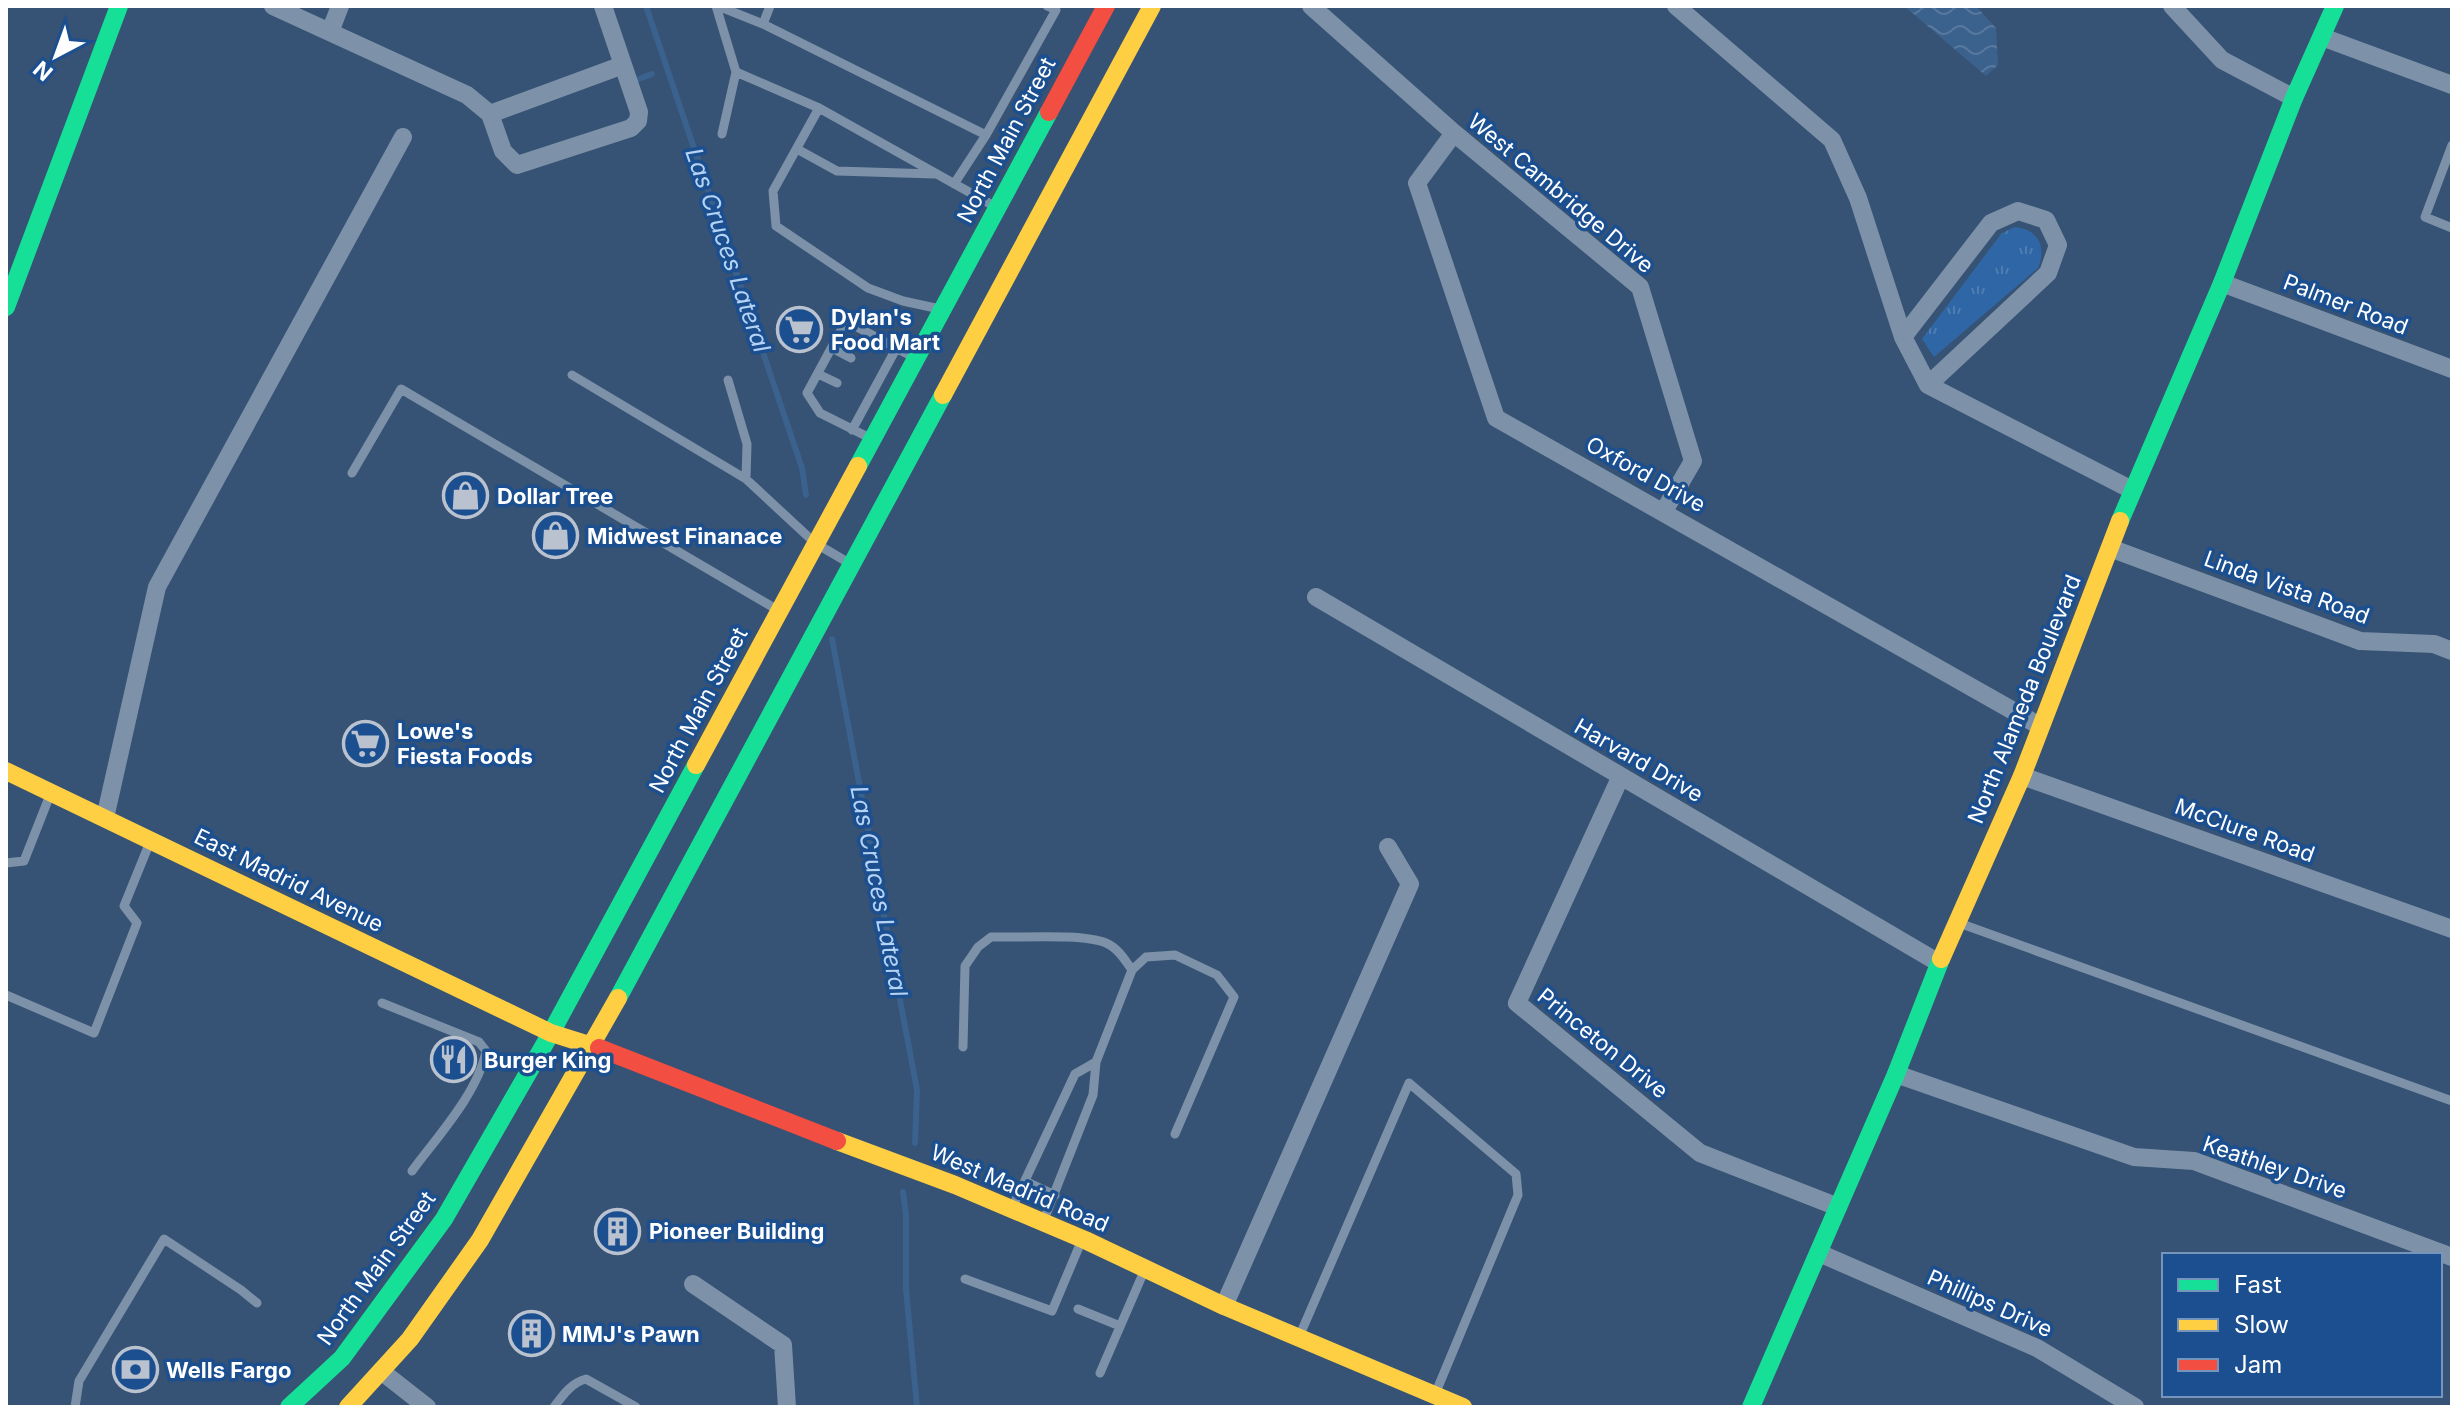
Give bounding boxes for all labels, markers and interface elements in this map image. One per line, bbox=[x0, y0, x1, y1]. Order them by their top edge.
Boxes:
north arrow bbox=[16, 16, 96, 96]
street label: North Main Street bbox=[951, 53, 1061, 227]
text: N bbox=[28, 56, 58, 86]
street label: West Cambridge Drive bbox=[1463, 108, 1659, 278]
water label: Las Cruces Lateral bbox=[679, 144, 777, 356]
street label: Palmer Road bbox=[2280, 268, 2412, 340]
place label: Dylan's Food Mart bbox=[831, 304, 940, 355]
supermarket icon: Dylan's Food Mart bbox=[776, 306, 824, 354]
street label: Oxford Drive bbox=[1582, 431, 1710, 517]
shop icon: Dollar Tree bbox=[442, 472, 490, 520]
place label: Dollar Tree bbox=[497, 483, 613, 509]
shop icon: Midwest Finanace bbox=[532, 512, 580, 560]
place label: Midwest Finanace bbox=[587, 523, 782, 549]
street label: Linda Vista Road bbox=[2201, 545, 2373, 629]
street label: North Alameda Boulevard bbox=[1962, 571, 2086, 827]
street label: North Main Street bbox=[643, 623, 753, 797]
street label: Harvard Drive bbox=[1570, 713, 1708, 807]
place label: Lowe's Fiesta Foods bbox=[397, 718, 533, 769]
supermarket icon: Lowe's Fiesta Foods bbox=[342, 720, 390, 768]
water label: Las Cruces Lateral bbox=[844, 783, 914, 999]
street label: McClure Road bbox=[2172, 793, 2318, 867]
street label: East Madrid Avenue bbox=[190, 823, 388, 937]
street label: Princeton Drive bbox=[1533, 982, 1673, 1104]
restaurant icon: Burger King bbox=[429, 1036, 477, 1084]
place label: Burger King bbox=[484, 1047, 611, 1073]
street label: Keathley Drive bbox=[2200, 1130, 2350, 1204]
street label: West Madrid Road bbox=[927, 1139, 1113, 1237]
street label: North Main Street bbox=[312, 1186, 440, 1350]
building icon: Pioneer Building bbox=[594, 1207, 642, 1255]
place label: Pioneer Building bbox=[649, 1218, 824, 1244]
legend bbox=[2162, 1253, 2442, 1397]
street label: Phillips Drive bbox=[1923, 1264, 2057, 1342]
text: Fast bbox=[2234, 1270, 2282, 1299]
building icon: MMJ's Pawn bbox=[507, 1310, 555, 1358]
text: Slow bbox=[2234, 1310, 2289, 1339]
place label: MMJ's Pawn bbox=[562, 1321, 700, 1347]
bank icon: Wells Fargo bbox=[111, 1346, 159, 1394]
text: Jam bbox=[2234, 1350, 2282, 1379]
place label: Wells Fargo bbox=[166, 1357, 291, 1383]

